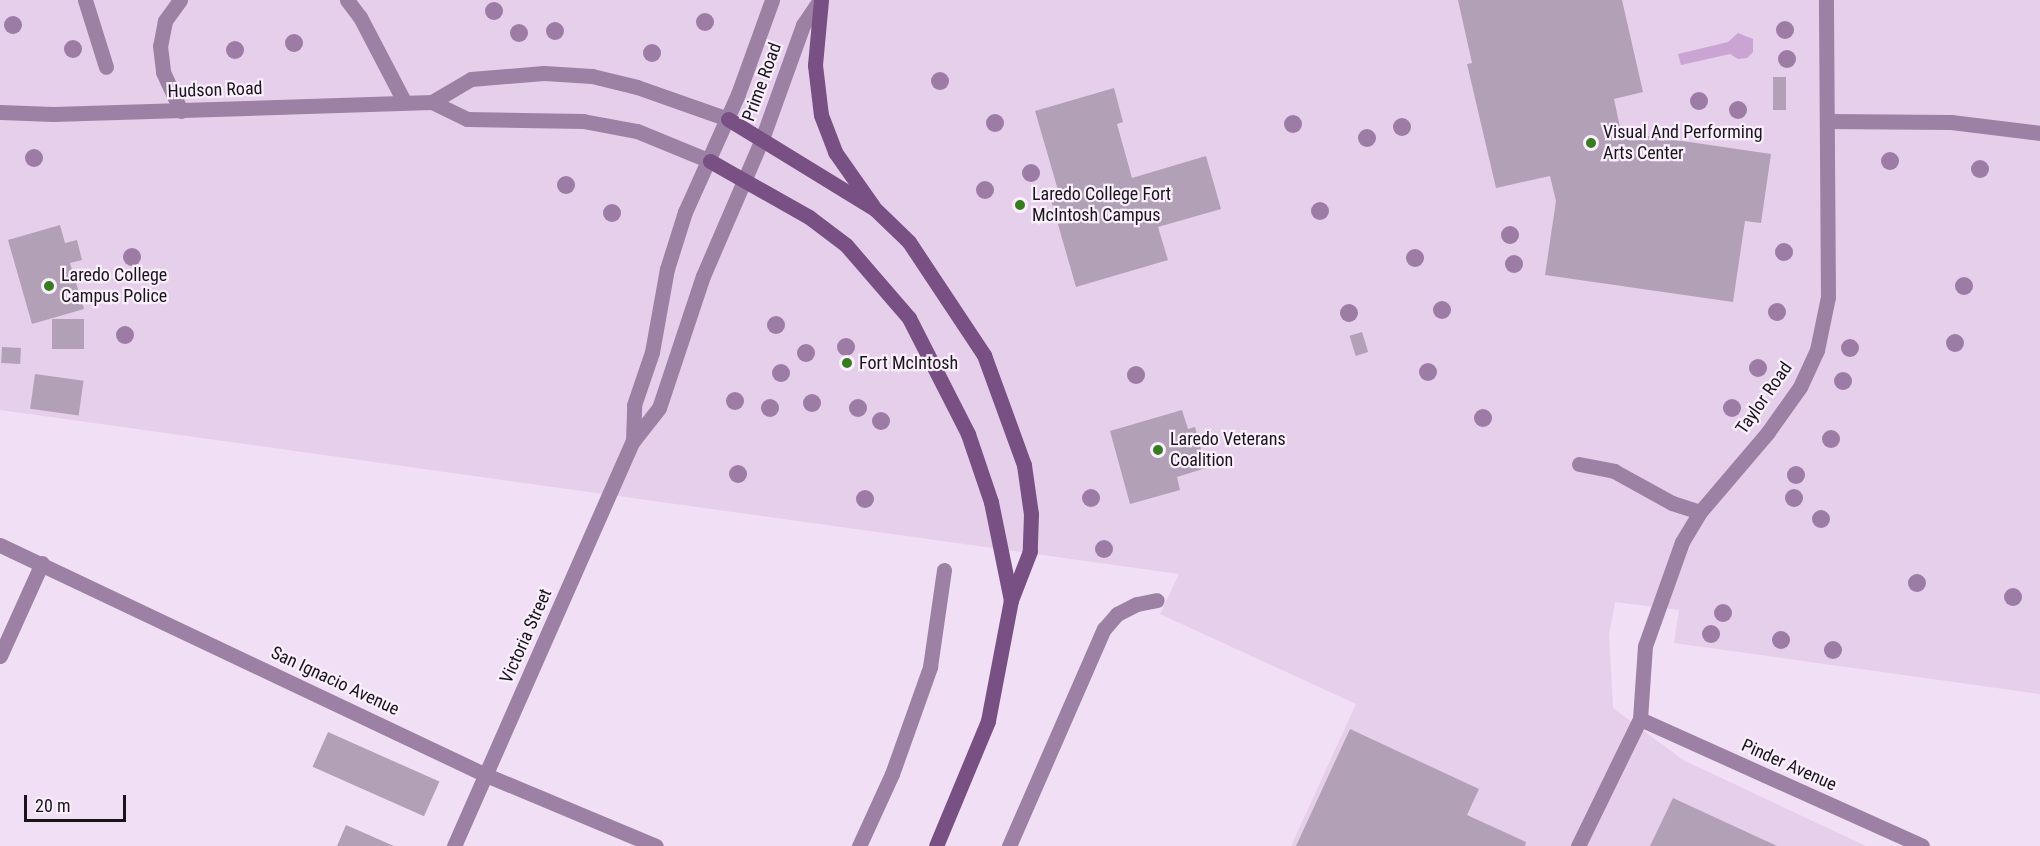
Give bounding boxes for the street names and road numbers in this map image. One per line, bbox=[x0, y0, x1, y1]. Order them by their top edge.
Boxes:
street label: Prime Road bbox=[738, 40, 786, 124]
street label: Hudson Road bbox=[167, 78, 263, 102]
street label: Taylor Road bbox=[1731, 358, 1797, 438]
street label: Victoria Street bbox=[496, 585, 556, 687]
street label: San Ignacio Avenue bbox=[267, 642, 403, 720]
street label: Pinder Avenue bbox=[1738, 734, 1840, 796]

